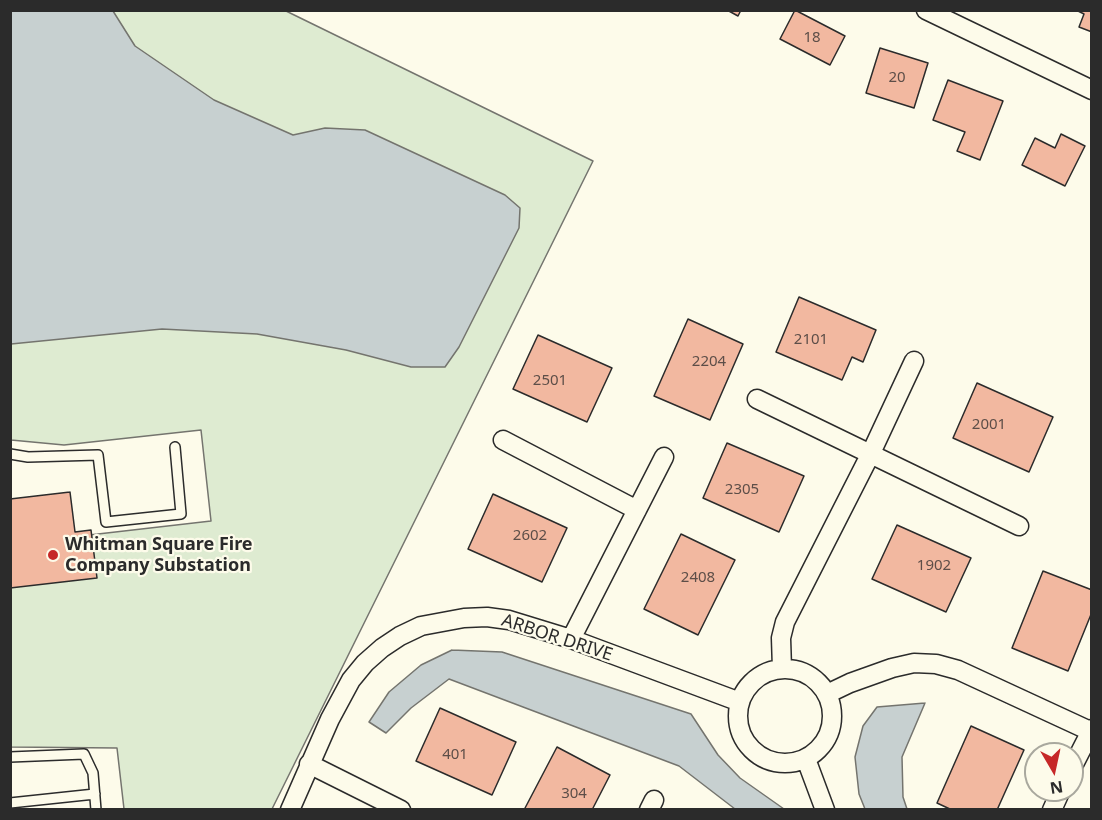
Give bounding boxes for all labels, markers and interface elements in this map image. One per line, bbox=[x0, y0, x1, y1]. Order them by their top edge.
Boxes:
house number: 18 bbox=[803, 29, 821, 47]
house number: 20 bbox=[888, 69, 906, 87]
house number: 2101 bbox=[794, 331, 828, 349]
house number: 2204 bbox=[692, 353, 726, 371]
house number: 2501 bbox=[533, 372, 567, 390]
house number: 2001 bbox=[972, 416, 1006, 434]
house number: 2305 bbox=[725, 481, 759, 499]
house number: 2602 bbox=[513, 527, 547, 545]
place label: Whitman Square Fire Company Substation bbox=[65, 534, 253, 576]
marker: Whitman Square Fire Company Substation bbox=[46, 548, 60, 562]
house number: 1902 bbox=[917, 557, 951, 575]
house number: 2408 bbox=[681, 569, 715, 587]
street label: ARBOR DRIVE bbox=[499, 610, 615, 666]
north arrow bbox=[1024, 742, 1084, 802]
house number: 401 bbox=[442, 746, 468, 764]
text: N bbox=[1048, 776, 1065, 800]
house number: 304 bbox=[561, 785, 587, 803]

